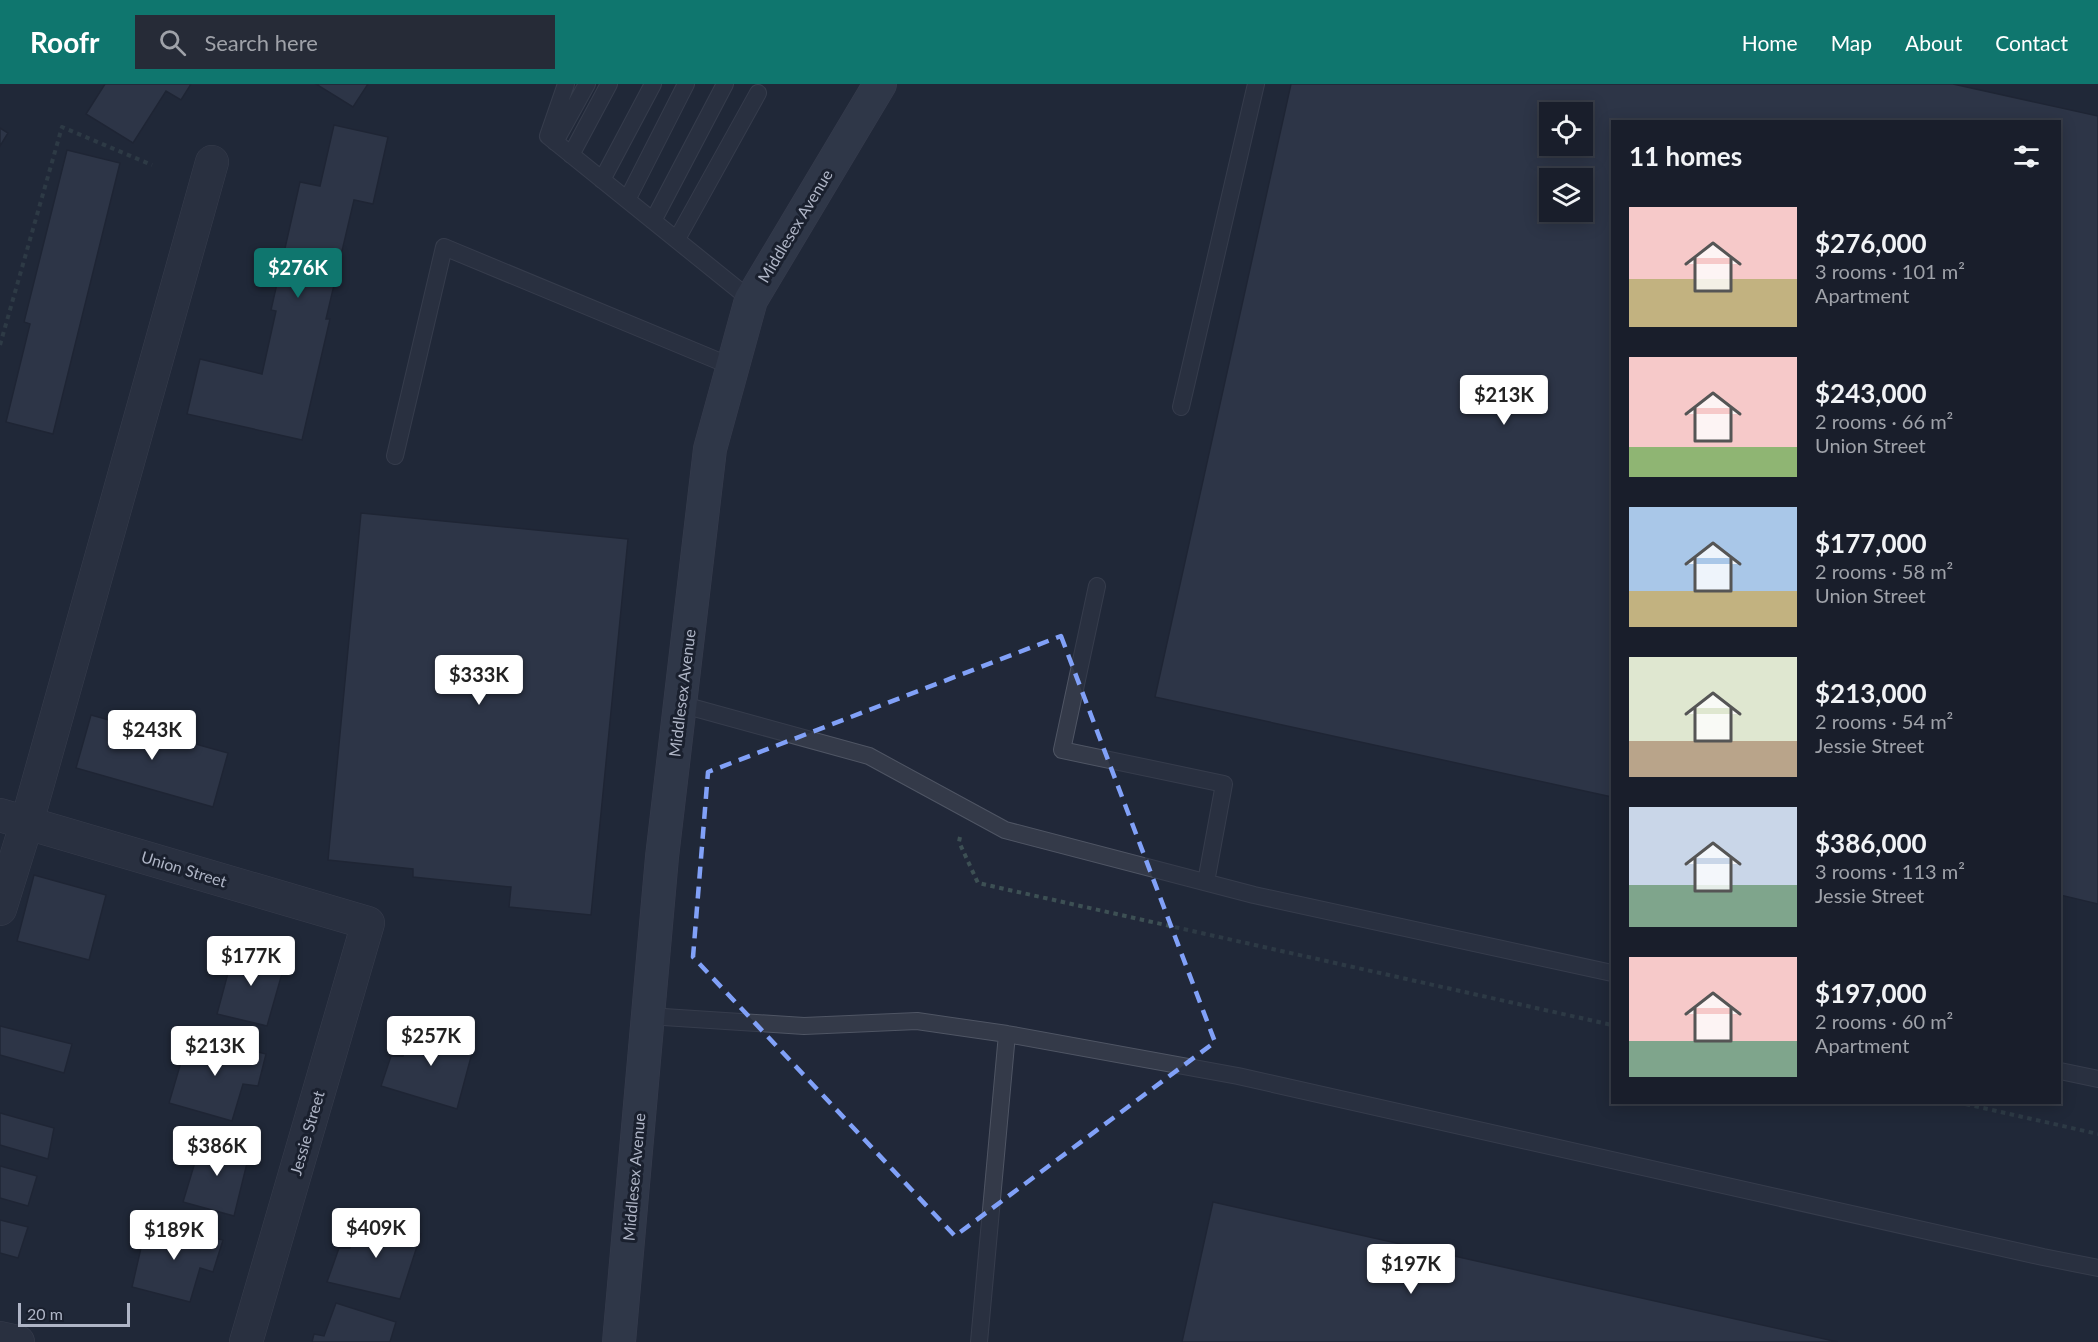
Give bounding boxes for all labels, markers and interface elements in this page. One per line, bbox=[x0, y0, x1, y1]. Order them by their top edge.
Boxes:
search box bbox=[135, 15, 555, 69]
text: Roofr bbox=[30, 25, 99, 59]
icon: search bbox=[156, 26, 189, 59]
text: Search here bbox=[204, 29, 318, 56]
text: Home bbox=[1742, 30, 1798, 55]
text: Map bbox=[1831, 30, 1872, 55]
text: About bbox=[1905, 30, 1962, 55]
text: Contact bbox=[1995, 30, 2068, 55]
map controls bbox=[1539, 102, 1593, 222]
button: locate bbox=[1539, 102, 1593, 156]
text: 11 homes bbox=[1629, 140, 1742, 172]
icon: filters bbox=[2010, 140, 2043, 173]
street label: Middlesex Avenue bbox=[753, 166, 836, 286]
button: layers bbox=[1539, 168, 1593, 222]
text: $276,000 bbox=[1815, 227, 1927, 259]
icon: home bbox=[1677, 231, 1749, 303]
pin: $276K bbox=[256, 248, 340, 299]
text: $276K bbox=[268, 255, 328, 279]
text: 3 rooms · 101 m² bbox=[1815, 259, 1965, 283]
text: Apartment bbox=[1815, 283, 1909, 307]
pin: $213K bbox=[1462, 375, 1546, 426]
text: $243,000 bbox=[1815, 377, 1927, 409]
icon: home bbox=[1677, 381, 1749, 453]
text: $213K bbox=[1474, 382, 1534, 406]
text: 2 rooms · 66 m² bbox=[1815, 409, 1953, 433]
text: Union Street bbox=[1815, 433, 1926, 457]
text: $177,000 bbox=[1815, 527, 1927, 559]
icon: home bbox=[1677, 531, 1749, 603]
text: 2 rooms · 58 m² bbox=[1815, 559, 1953, 583]
text: Union Street bbox=[1815, 583, 1926, 607]
street label: Middlesex Avenue bbox=[664, 628, 699, 758]
pin: $333K bbox=[437, 655, 521, 706]
text: $333K bbox=[449, 662, 509, 686]
text: $213,000 bbox=[1815, 677, 1927, 709]
icon: home bbox=[1677, 681, 1749, 753]
text: 2 rooms · 54 m² bbox=[1815, 709, 1953, 733]
pin: $243K bbox=[110, 710, 194, 761]
text: $243K bbox=[122, 717, 182, 741]
text: Jessie Street bbox=[1815, 733, 1924, 757]
text: $386,000 bbox=[1815, 827, 1927, 859]
icon: home bbox=[1677, 831, 1749, 903]
street label: Union Street bbox=[139, 846, 229, 891]
text: 3 rooms · 113 m² bbox=[1815, 859, 1965, 883]
text: Jessie Street bbox=[1815, 883, 1924, 907]
pin: $177K bbox=[209, 936, 293, 987]
text: $177K bbox=[221, 943, 281, 967]
text: $197,000 bbox=[1815, 977, 1927, 1009]
icon: home bbox=[1677, 981, 1749, 1053]
text: 2 rooms · 60 m² bbox=[1815, 1009, 1953, 1033]
pin: $257K bbox=[389, 1016, 473, 1067]
text: $257K bbox=[401, 1023, 461, 1047]
pin: $213K bbox=[173, 1026, 257, 1077]
text: $213K bbox=[185, 1033, 245, 1057]
text: Apartment bbox=[1815, 1033, 1909, 1057]
street label: Jessie Street bbox=[285, 1088, 328, 1177]
street label: Middlesex Avenue bbox=[618, 1112, 649, 1242]
pin: $386K bbox=[175, 1126, 259, 1177]
text: $386K bbox=[187, 1133, 247, 1157]
pin: $409K bbox=[334, 1208, 418, 1259]
pin: $189K bbox=[132, 1210, 216, 1261]
text: $409K bbox=[346, 1215, 406, 1239]
text: $189K bbox=[144, 1217, 204, 1241]
pin: $197K bbox=[1369, 1244, 1453, 1295]
text: $197K bbox=[1381, 1251, 1441, 1275]
scale bar bbox=[18, 1300, 130, 1328]
text: 20 m bbox=[27, 1304, 63, 1323]

